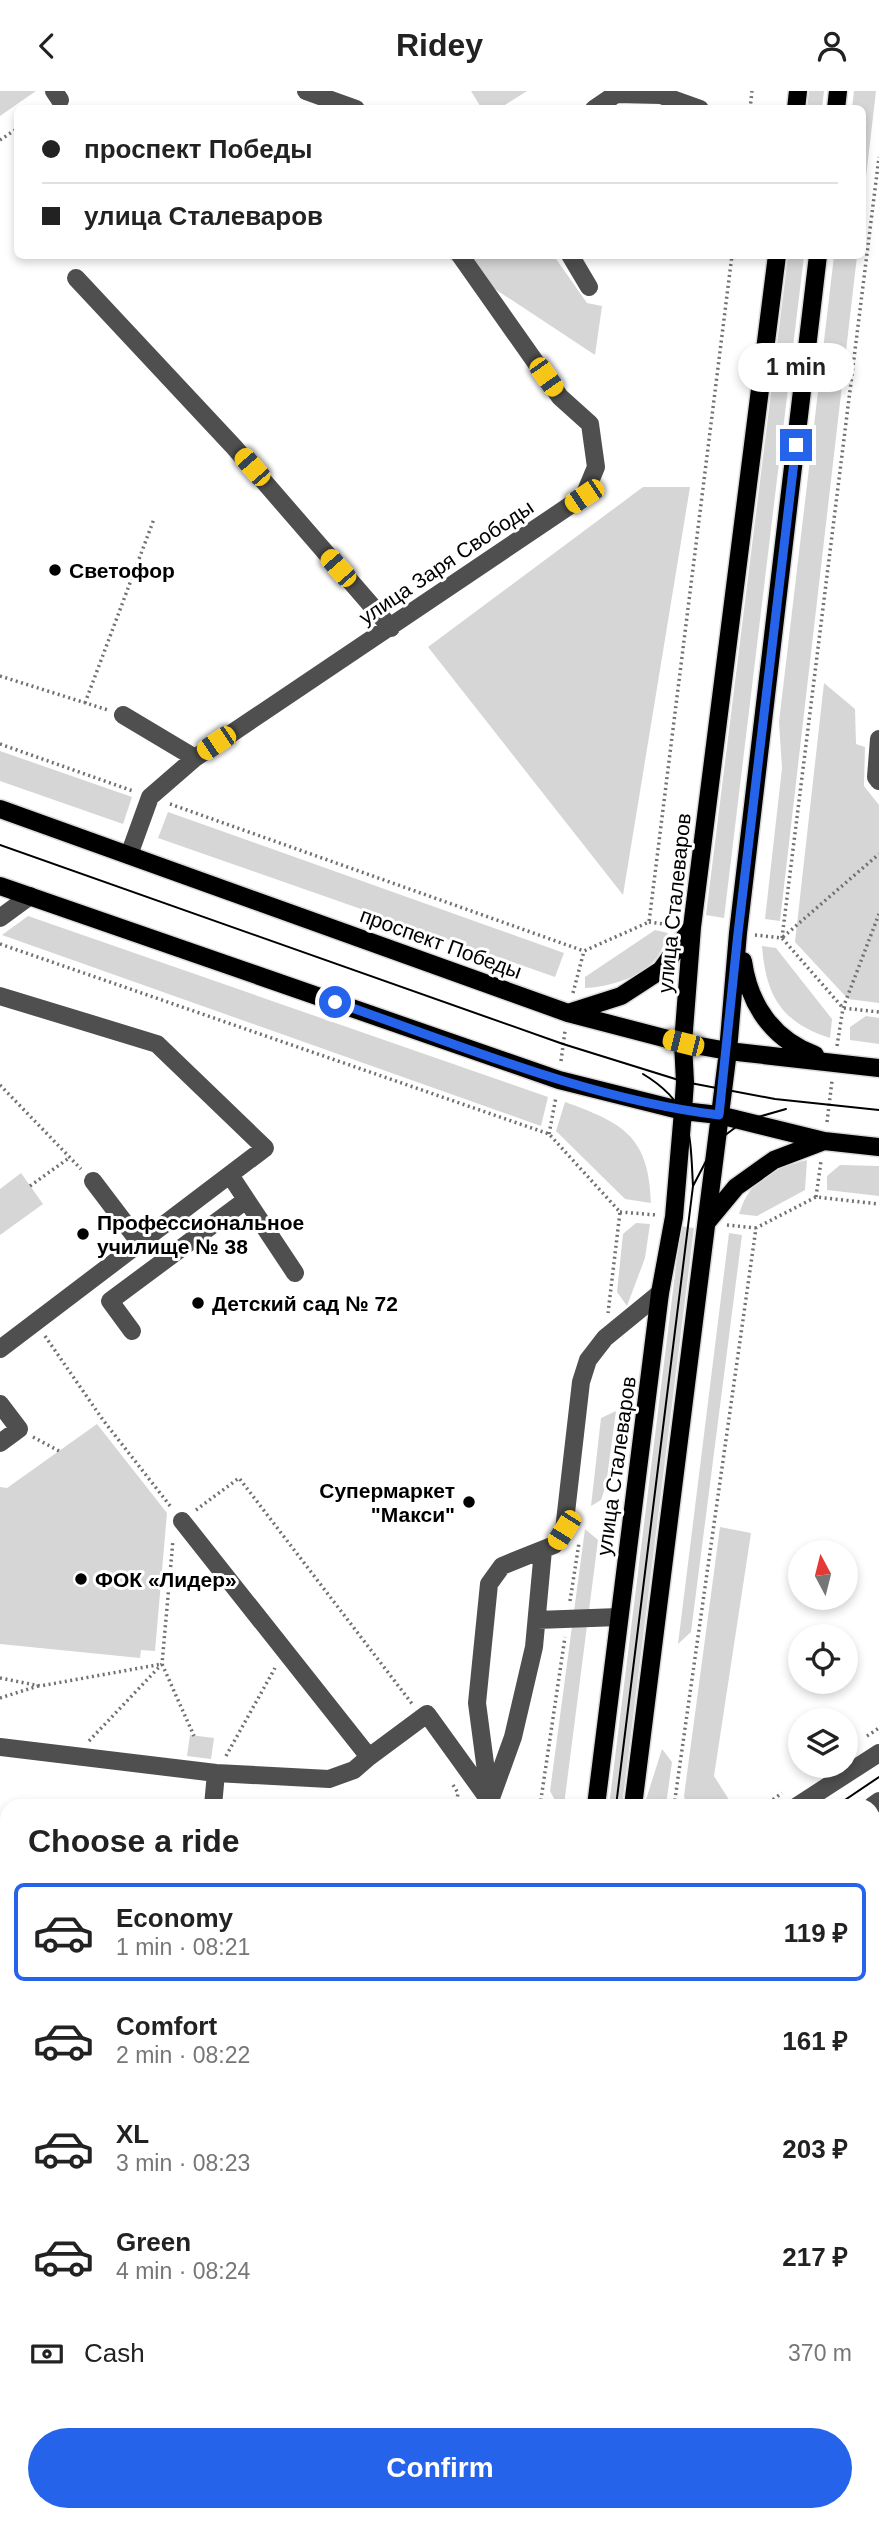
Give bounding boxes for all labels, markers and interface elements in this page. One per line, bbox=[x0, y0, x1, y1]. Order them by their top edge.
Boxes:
icon: back bbox=[28, 27, 66, 65]
text: Ridey bbox=[396, 27, 483, 63]
icon: person bbox=[813, 27, 851, 65]
text: проспект Победы bbox=[84, 134, 313, 164]
text: улица Сталеваров bbox=[84, 201, 323, 231]
callout: 1 min bbox=[738, 343, 854, 393]
car bbox=[526, 354, 567, 400]
text: 1 min bbox=[766, 354, 826, 380]
route end bbox=[780, 429, 812, 461]
car bbox=[231, 444, 274, 490]
car bbox=[561, 476, 608, 516]
street label: улица Заря Свободы bbox=[355, 495, 537, 629]
car bbox=[317, 545, 360, 591]
place label: Светофор bbox=[69, 559, 175, 582]
marker: Светофор bbox=[47, 562, 63, 578]
car bbox=[193, 723, 240, 763]
street label: улица Сталеваров bbox=[653, 812, 695, 994]
street label: проспект Победы bbox=[357, 903, 525, 983]
route start bbox=[319, 986, 351, 1018]
car bbox=[661, 1028, 706, 1058]
place label: Профессиональное училище № 38 bbox=[97, 1211, 304, 1258]
marker: Профессиональное училище № 38 bbox=[75, 1226, 91, 1242]
place label: Детский сад № 72 bbox=[212, 1292, 398, 1315]
marker: Детский сад № 72 bbox=[190, 1295, 206, 1311]
street label: улица Сталеваров bbox=[592, 1375, 640, 1557]
place label: Супермаркет "Макси" bbox=[319, 1479, 455, 1526]
marker: Супермаркет "Макси" bbox=[461, 1494, 477, 1510]
car bbox=[544, 1507, 585, 1553]
north arrow bbox=[788, 1540, 858, 1610]
map controls bbox=[788, 1540, 858, 1778]
place label: ФОК «Лидер» bbox=[95, 1568, 237, 1591]
marker: ФОК «Лидер» bbox=[73, 1571, 89, 1587]
button: locate bbox=[788, 1624, 858, 1694]
button: layers bbox=[788, 1708, 858, 1778]
text: Choose a ride bbox=[28, 1823, 240, 1859]
icon: car bbox=[32, 1901, 95, 1964]
text: Economy bbox=[116, 1903, 233, 1933]
text: 119 ₽ bbox=[784, 1918, 848, 1948]
text: 1 min · 08:21 bbox=[116, 1934, 250, 1960]
icon: car bbox=[32, 2009, 95, 2072]
text: Comfort bbox=[116, 2011, 217, 2041]
text: 161 ₽ bbox=[782, 2026, 848, 2056]
text: 2 min · 08:22 bbox=[116, 2042, 250, 2068]
icon: car bbox=[32, 2117, 95, 2180]
text: XL bbox=[116, 2119, 149, 2149]
text: 203 ₽ bbox=[782, 2134, 848, 2164]
text: 3 min · 08:23 bbox=[116, 2150, 250, 2176]
icon: car bbox=[32, 2225, 95, 2288]
text: Green bbox=[116, 2227, 191, 2257]
text: 217 ₽ bbox=[782, 2242, 848, 2272]
text: 4 min · 08:24 bbox=[116, 2258, 250, 2284]
icon: cash bbox=[28, 2335, 66, 2373]
text: Cash bbox=[84, 2338, 145, 2368]
text: 370 m bbox=[788, 2340, 852, 2366]
button: Confirm bbox=[28, 2428, 852, 2508]

